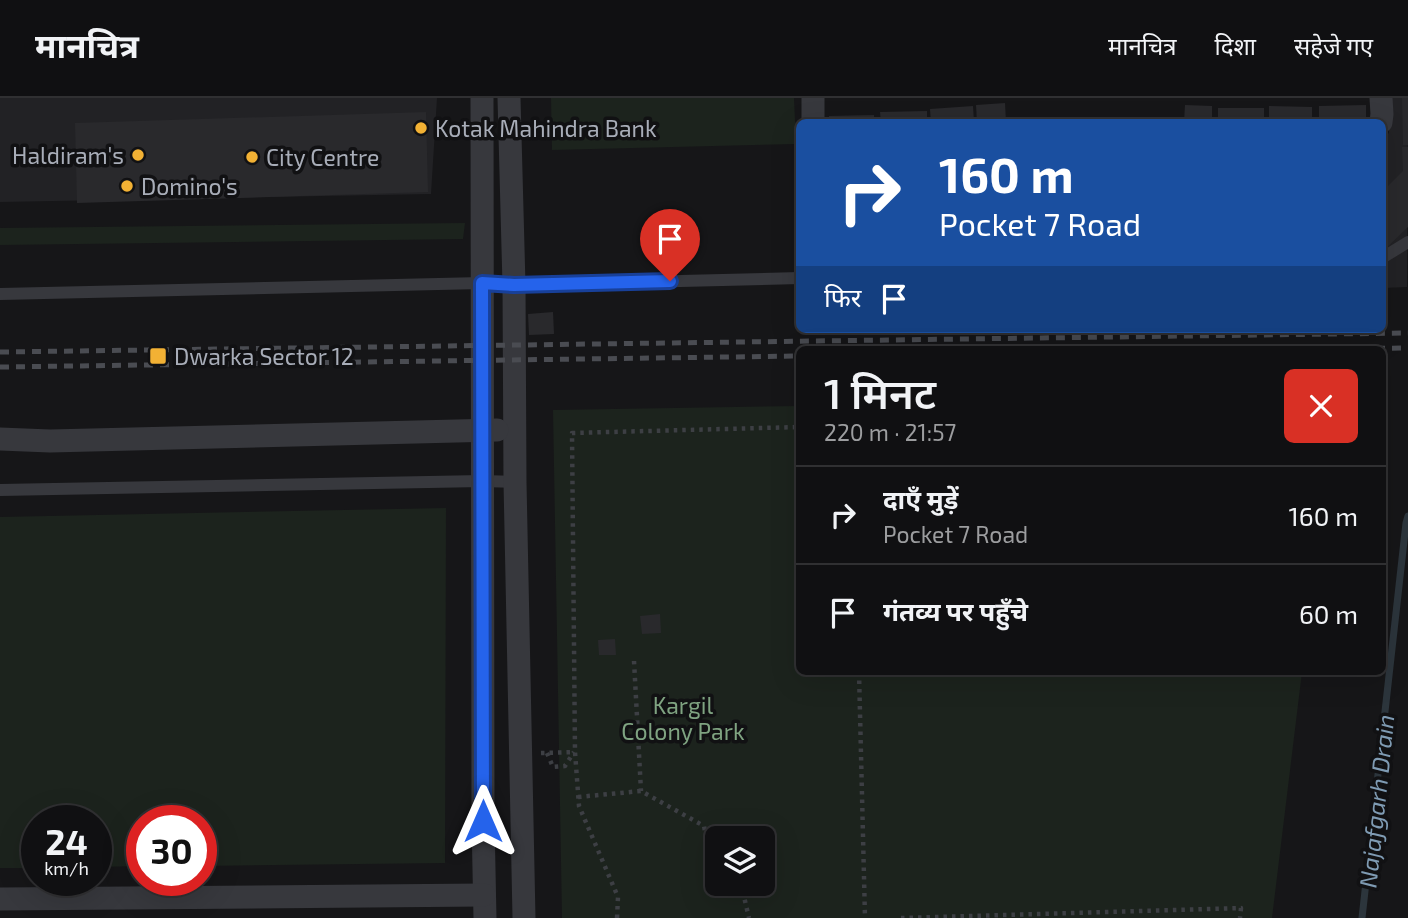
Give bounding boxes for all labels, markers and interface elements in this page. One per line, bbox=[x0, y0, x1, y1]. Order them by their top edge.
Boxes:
text: मानचित्र bbox=[35, 25, 139, 65]
text: मानचित्र bbox=[1108, 31, 1177, 60]
text: दिशा bbox=[1215, 31, 1256, 60]
text: सहेजे गए bbox=[1294, 31, 1373, 60]
place label: Kotak Mahindra Bank bbox=[435, 114, 657, 142]
marker: Kotak Mahindra Bank bbox=[413, 120, 429, 136]
place label: Haldiram's bbox=[12, 141, 124, 169]
place label: City Centre bbox=[266, 143, 379, 171]
text: 160 m bbox=[939, 144, 1074, 203]
marker: Haldiram's bbox=[130, 147, 146, 163]
icon: right bbox=[824, 147, 915, 238]
marker: City Centre bbox=[244, 149, 260, 165]
place label: Domino's bbox=[141, 172, 238, 200]
marker: Domino's bbox=[119, 178, 135, 194]
text: Pocket 7 Road bbox=[939, 204, 1141, 242]
pin bbox=[640, 209, 700, 281]
icon: arrive bbox=[651, 220, 689, 258]
icon: arrive bbox=[875, 280, 913, 318]
text: फिर bbox=[824, 281, 861, 312]
place label: Dwarka Sector 12 bbox=[174, 342, 354, 370]
marker: Dwarka Sector 12 bbox=[148, 346, 168, 366]
text: 1 मिनट bbox=[824, 367, 936, 417]
button: close bbox=[1284, 369, 1358, 443]
text: 220 m · 21:57 bbox=[824, 418, 956, 446]
text: दाएँ मुड़ें bbox=[883, 483, 958, 514]
icon: right bbox=[824, 496, 862, 534]
text: 160 m bbox=[1289, 500, 1358, 531]
text: Pocket 7 Road bbox=[883, 520, 1028, 548]
icon: arrive bbox=[824, 594, 862, 632]
text: गंतव्य पर पहुँचे bbox=[883, 595, 1028, 626]
text: 60 m bbox=[1299, 598, 1358, 629]
park label: Kargil Colony Park bbox=[621, 691, 745, 745]
water label: Najafgarh Drain bbox=[1352, 713, 1400, 889]
position arrow bbox=[446, 784, 520, 858]
speed limit sign: 30 bbox=[126, 805, 217, 896]
text: 24 bbox=[45, 820, 88, 862]
map controls bbox=[705, 826, 775, 896]
button: layers bbox=[705, 826, 775, 896]
text: km/h bbox=[44, 857, 89, 879]

